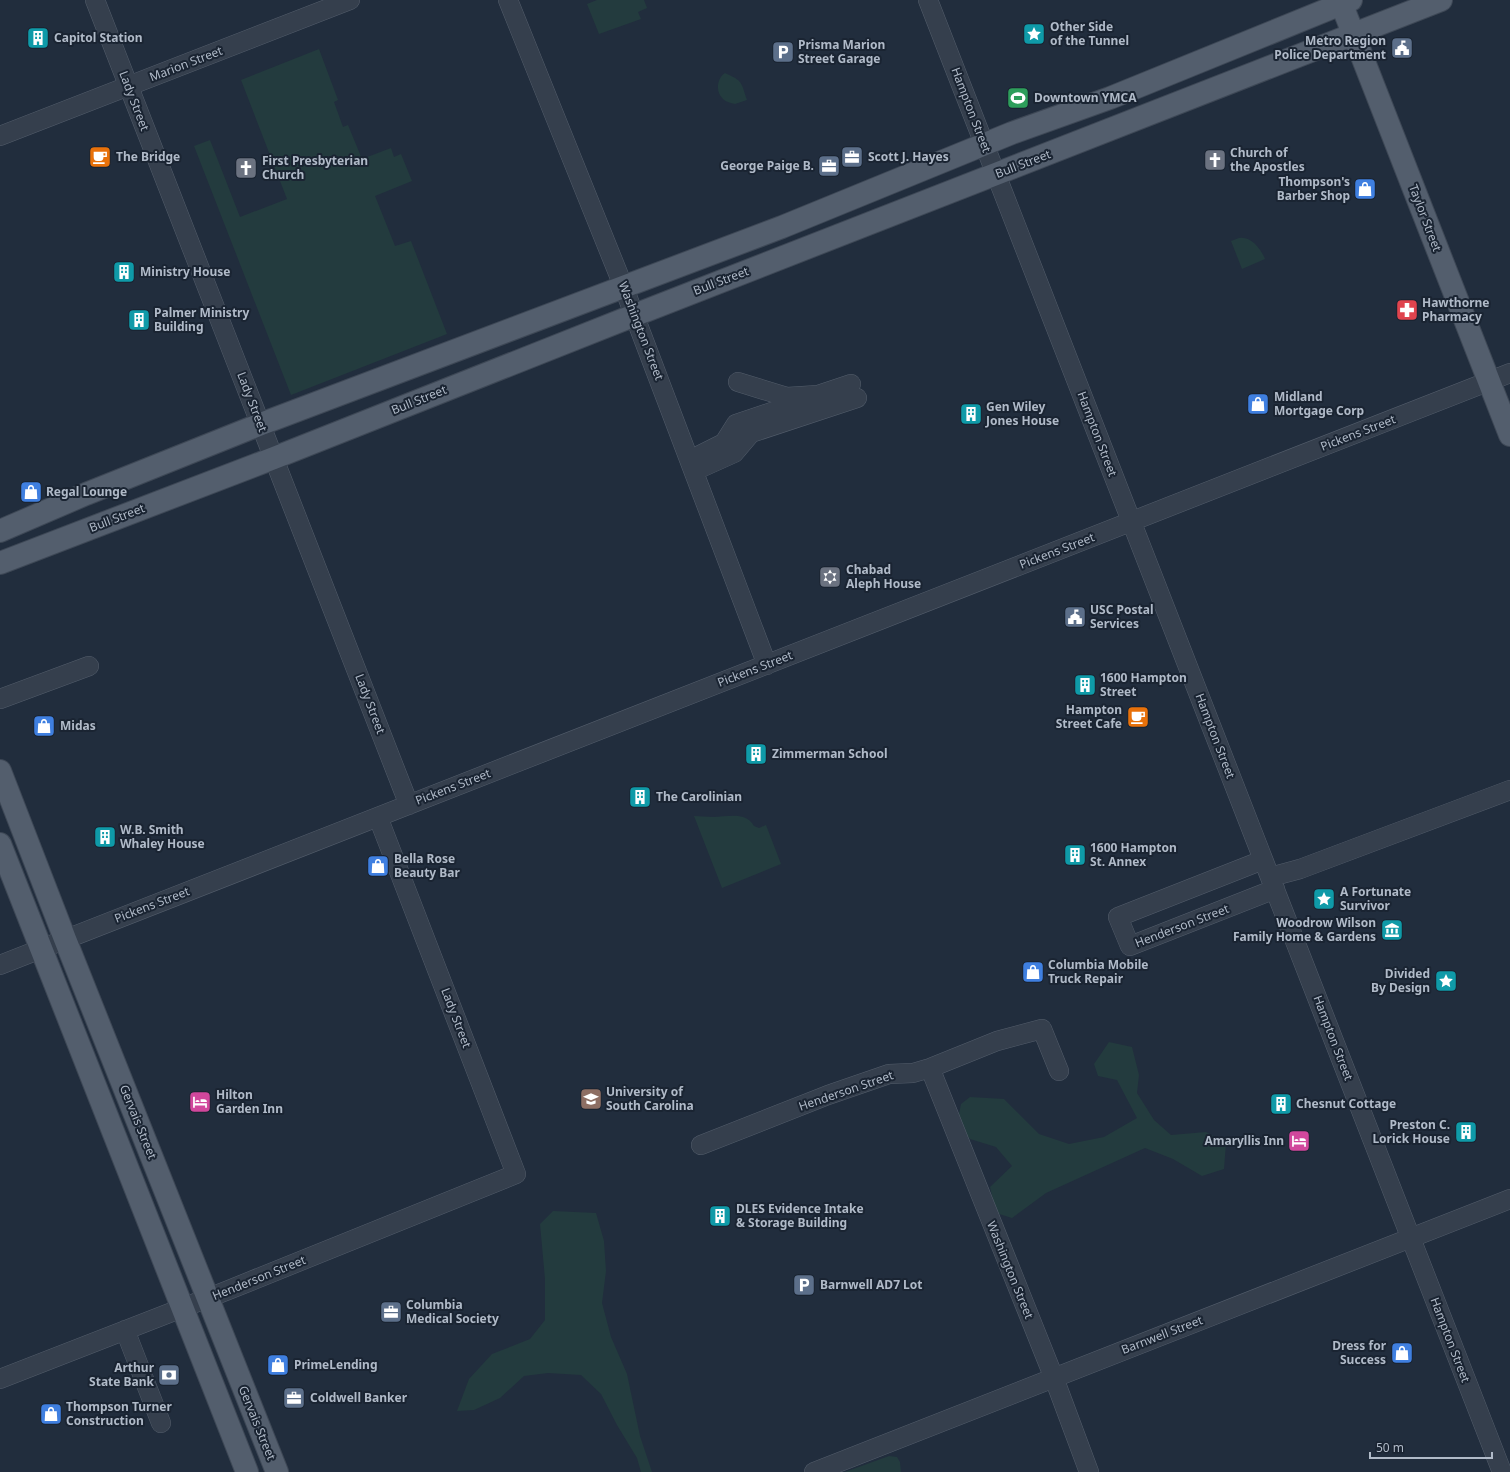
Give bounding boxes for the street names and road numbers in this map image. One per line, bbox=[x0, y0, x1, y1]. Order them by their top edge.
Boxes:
street label: Marion Street bbox=[147, 42, 225, 85]
street label: Hampton Street bbox=[947, 65, 996, 155]
street label: Lady Street bbox=[115, 68, 154, 134]
street label: Bull Street bbox=[993, 145, 1054, 182]
street label: Taylor Street bbox=[1405, 182, 1446, 254]
street label: Bull Street bbox=[691, 262, 752, 299]
street label: Washington Street bbox=[615, 279, 668, 383]
street label: Lady Street bbox=[233, 369, 272, 435]
street label: Bull Street bbox=[389, 381, 450, 418]
street label: Hampton Street bbox=[1073, 389, 1122, 479]
street label: Pickens Street bbox=[1318, 410, 1398, 455]
street label: Bull Street bbox=[87, 499, 148, 536]
street label: Pickens Street bbox=[1017, 528, 1097, 573]
street label: Pickens Street bbox=[715, 646, 795, 691]
street label: Lady Street bbox=[351, 671, 390, 737]
street label: Hampton Street bbox=[1191, 691, 1240, 781]
street label: Pickens Street bbox=[413, 764, 493, 809]
street label: Pickens Street bbox=[112, 882, 192, 927]
street label: Henderson Street bbox=[1132, 900, 1232, 951]
street label: Lady Street bbox=[437, 985, 476, 1051]
street label: Hampton Street bbox=[1309, 993, 1358, 1083]
street label: Henderson Street bbox=[796, 1066, 896, 1115]
street label: Gervais Street bbox=[116, 1082, 161, 1162]
street label: Washington Street bbox=[983, 1218, 1038, 1322]
street label: Henderson Street bbox=[210, 1251, 309, 1304]
street label: Hampton Street bbox=[1426, 1295, 1475, 1385]
street label: Barnwell Street bbox=[1119, 1311, 1206, 1358]
street label: Gervais Street bbox=[235, 1383, 280, 1463]

